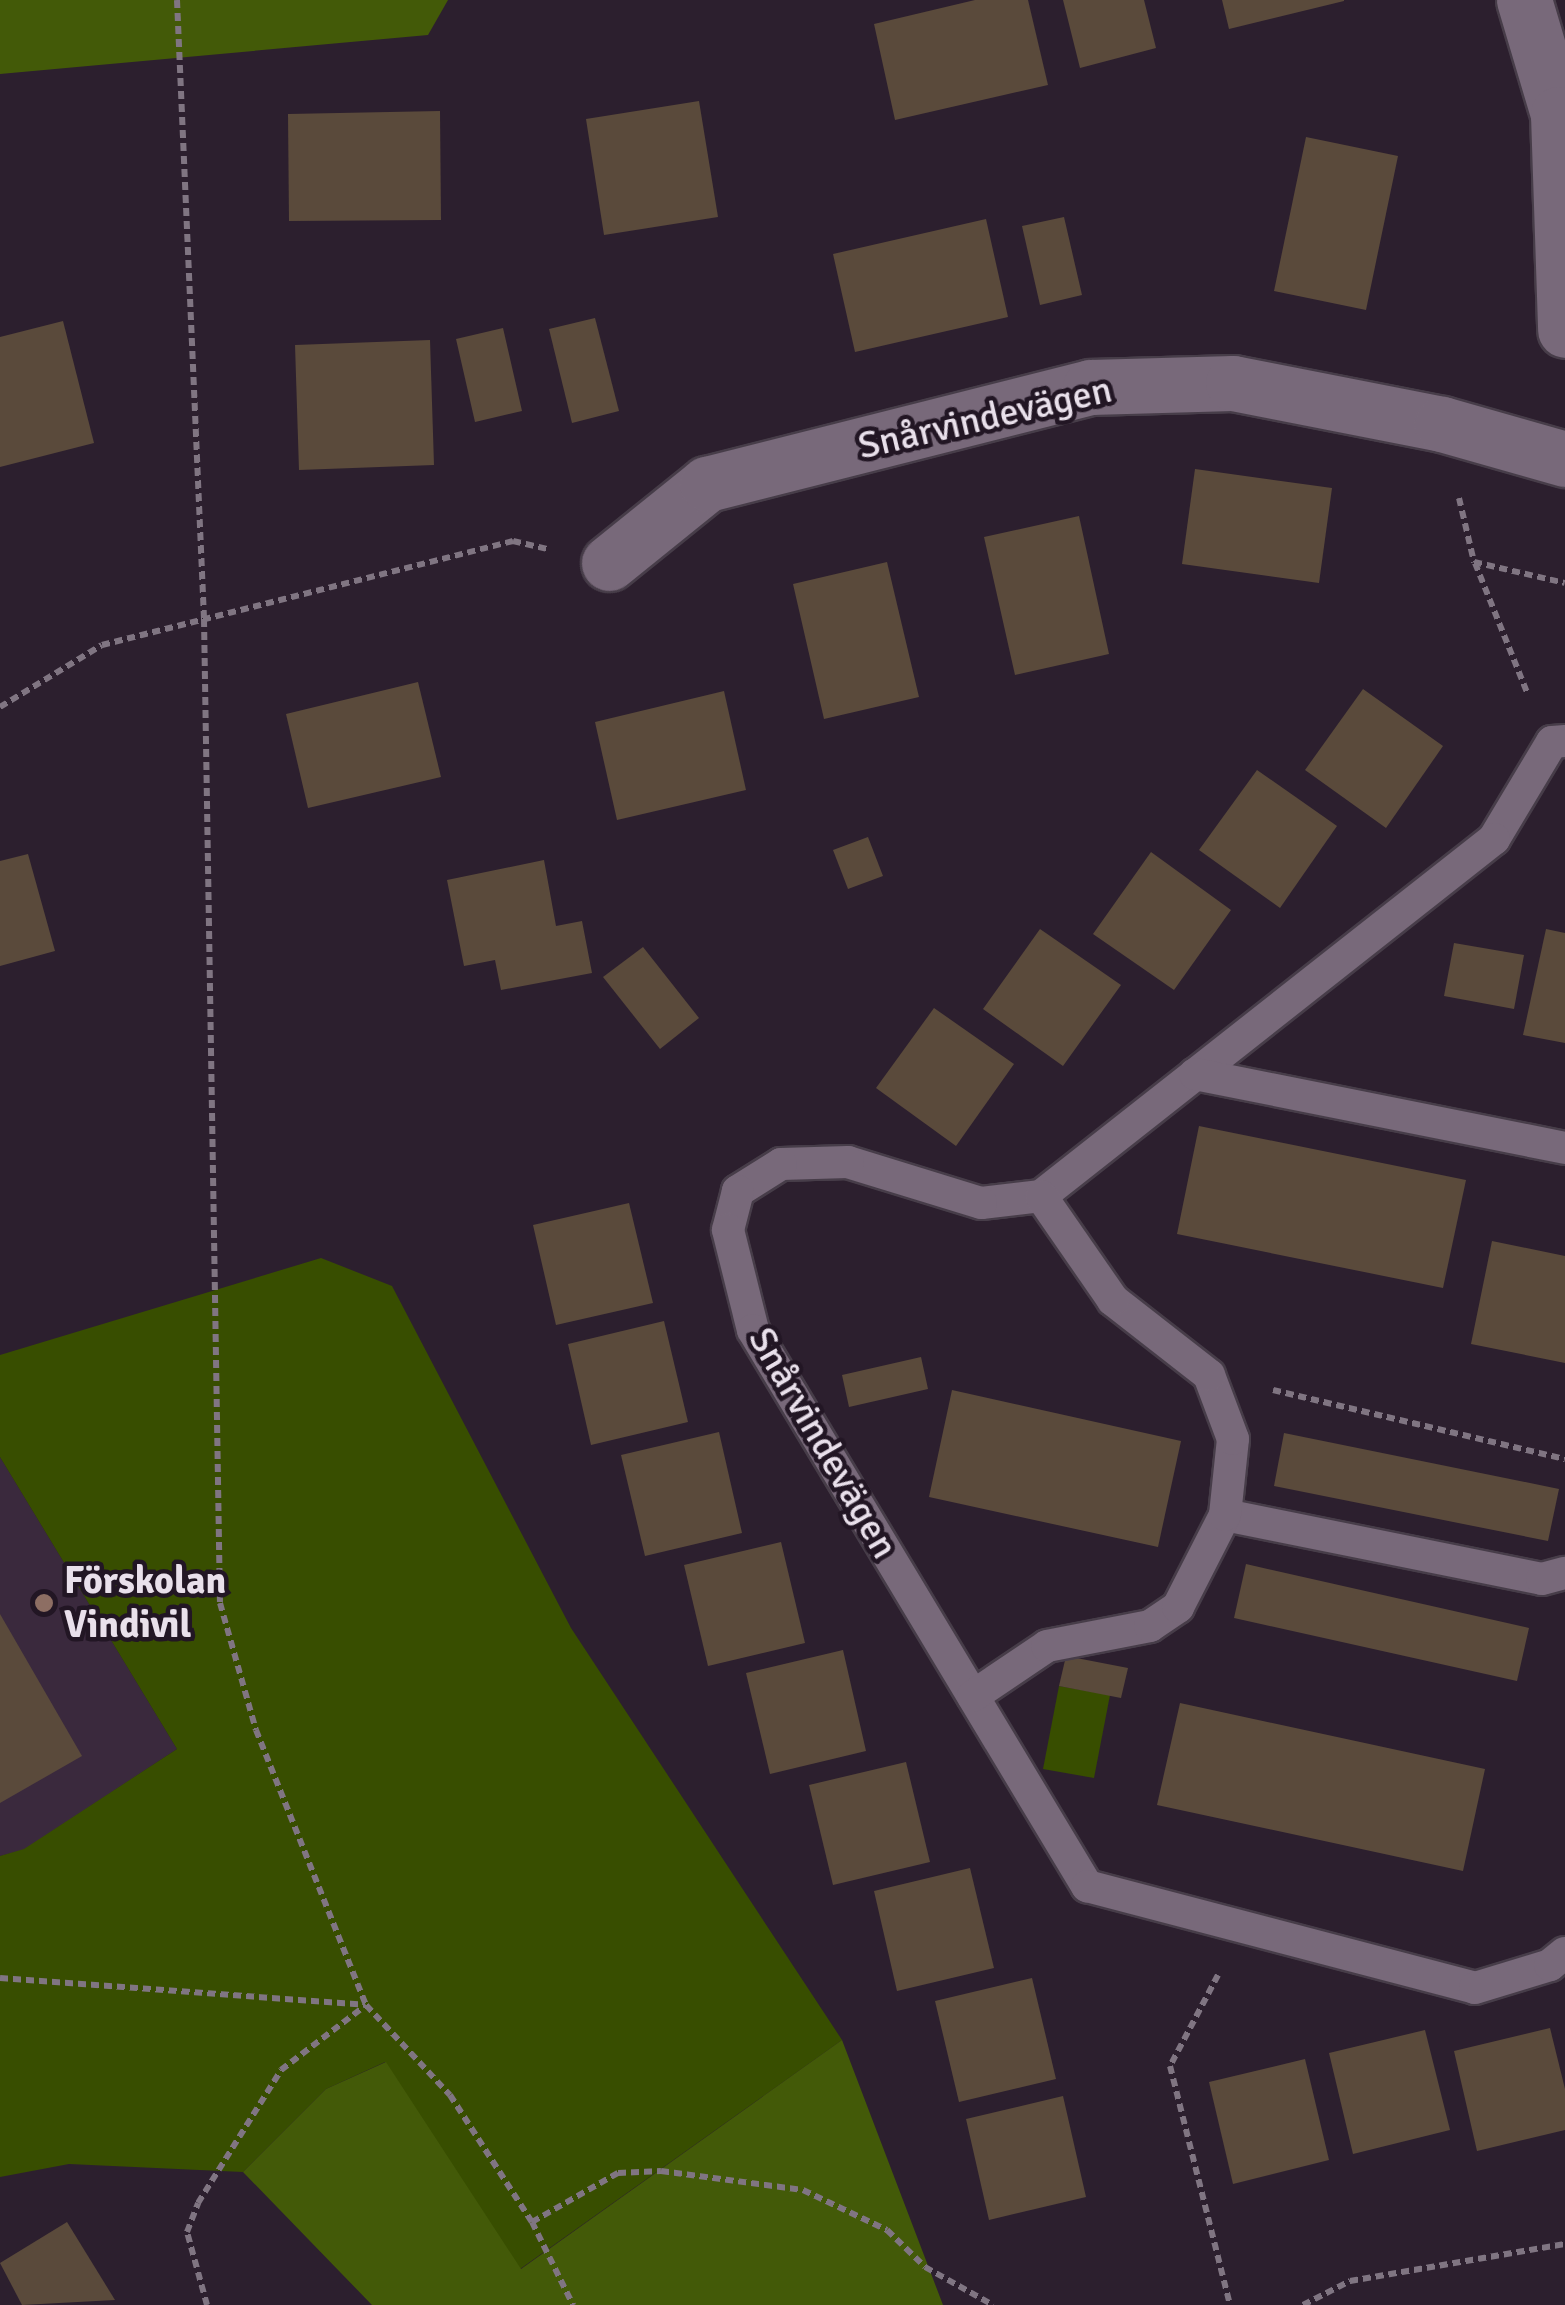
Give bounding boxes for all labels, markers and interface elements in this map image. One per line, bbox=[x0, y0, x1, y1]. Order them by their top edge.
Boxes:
street label: Snårvindevägen bbox=[854, 367, 1116, 469]
street label: Snårvindevägen bbox=[739, 1319, 907, 1567]
place label: Förskolan Vindivil bbox=[64, 1558, 226, 1648]
marker: Förskolan Vindivil bbox=[33, 1592, 55, 1614]

